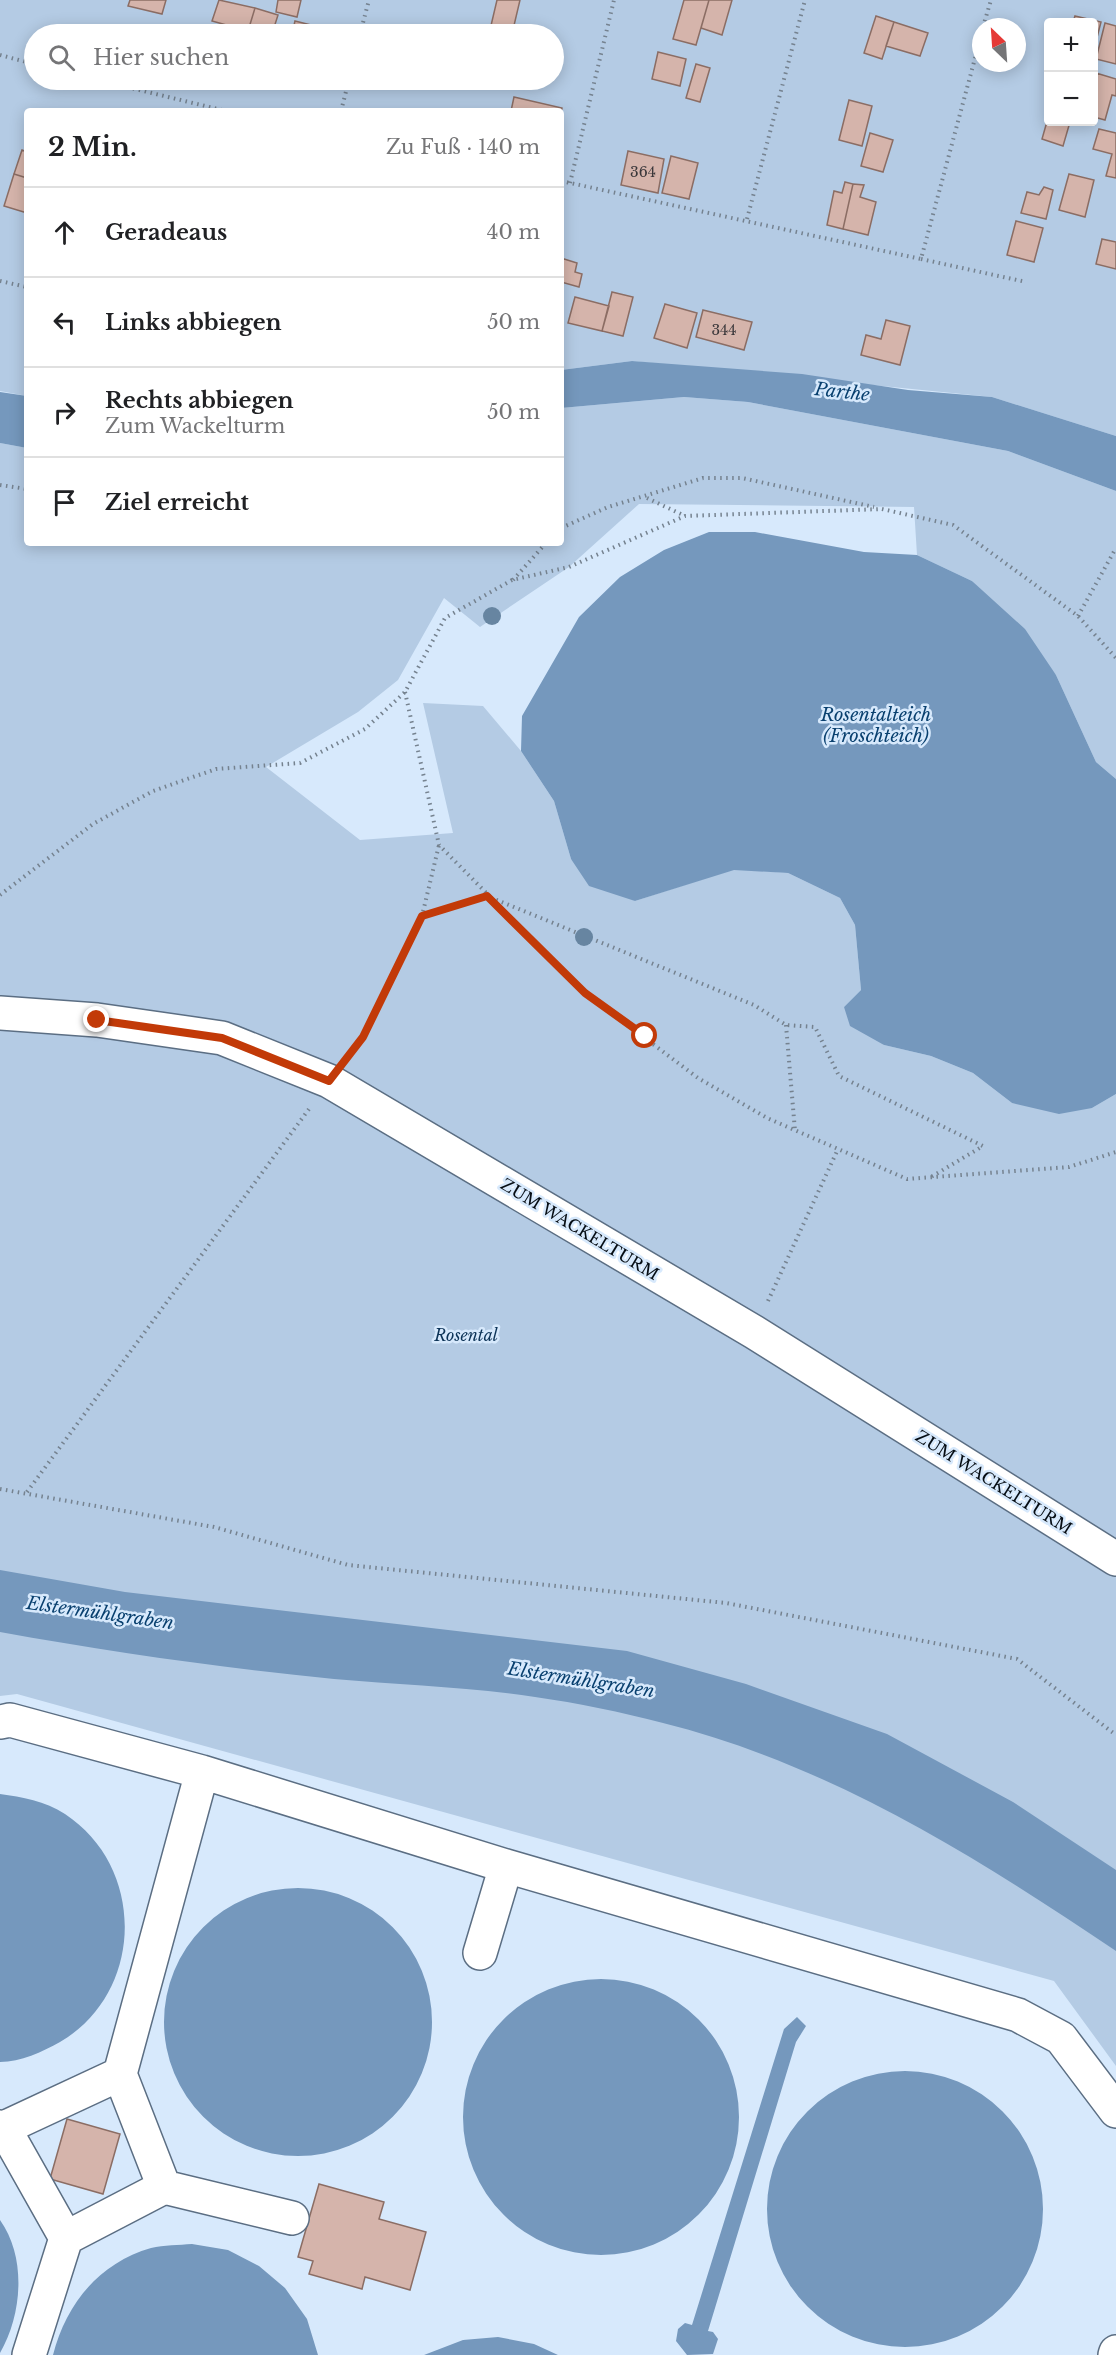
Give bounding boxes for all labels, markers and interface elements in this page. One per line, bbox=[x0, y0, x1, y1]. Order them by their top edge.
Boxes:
north arrow bbox=[972, 18, 1026, 72]
map controls bbox=[1044, 18, 1098, 126]
button: + bbox=[1044, 18, 1098, 72]
search box bbox=[24, 24, 564, 90]
icon: search bbox=[45, 41, 78, 74]
text: Hier suchen bbox=[93, 44, 229, 71]
button: − bbox=[1044, 72, 1098, 126]
text: 2 Min. bbox=[48, 131, 137, 163]
text: Zu Fuß · 140 m bbox=[386, 135, 540, 159]
house number: 364 bbox=[630, 163, 656, 181]
icon: ahead bbox=[48, 216, 81, 249]
text: Geradeaus bbox=[105, 219, 227, 246]
text: 40 m bbox=[487, 220, 540, 244]
icon: left bbox=[48, 306, 81, 339]
text: Links abbiegen bbox=[105, 309, 282, 336]
text: 50 m bbox=[487, 310, 540, 334]
house number: 344 bbox=[711, 321, 737, 339]
water label: Parthe bbox=[812, 378, 871, 406]
text: Rechts abbiegen bbox=[105, 387, 294, 414]
icon: right bbox=[48, 396, 81, 429]
text: 50 m bbox=[487, 400, 540, 424]
text: Zum Wackelturm bbox=[105, 414, 285, 438]
icon: arrive bbox=[48, 486, 81, 519]
text: Ziel erreicht bbox=[105, 489, 249, 516]
water label: Rosentalteich (Froschteich) bbox=[820, 704, 931, 747]
route end bbox=[83, 1006, 109, 1032]
route start bbox=[631, 1022, 657, 1048]
street label: ZUM WACKELTURM bbox=[497, 1174, 663, 1284]
park label: Rosental bbox=[433, 1325, 499, 1345]
street label: ZUM WACKELTURM bbox=[912, 1426, 1076, 1538]
water label: Elstermühlgraben bbox=[24, 1592, 175, 1634]
water label: Elstermühlgraben bbox=[505, 1657, 656, 1702]

